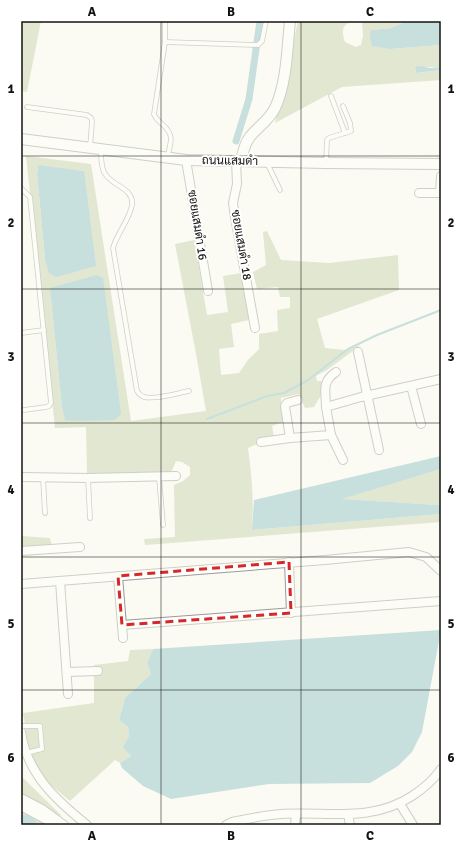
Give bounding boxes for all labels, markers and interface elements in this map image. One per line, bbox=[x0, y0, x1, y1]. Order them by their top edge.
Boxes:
text: A bbox=[88, 4, 97, 20]
text: B bbox=[227, 4, 235, 20]
text: C bbox=[366, 4, 374, 20]
text: 1 bbox=[7, 81, 15, 97]
text: 1 bbox=[447, 81, 455, 97]
street label: ถนนแสมดำ bbox=[202, 153, 258, 169]
street label: ซอยแสมดำ 16 bbox=[184, 189, 210, 261]
street label: ซอยแสมดำ 18 bbox=[227, 209, 255, 281]
text: 2 bbox=[7, 215, 15, 231]
text: 2 bbox=[447, 215, 455, 231]
text: 3 bbox=[7, 349, 15, 365]
text: 3 bbox=[447, 349, 455, 365]
text: 4 bbox=[7, 482, 15, 498]
text: 4 bbox=[447, 482, 455, 498]
text: 5 bbox=[7, 616, 15, 632]
text: 5 bbox=[447, 616, 455, 632]
text: 6 bbox=[7, 750, 15, 766]
text: 6 bbox=[447, 750, 455, 766]
text: A bbox=[88, 828, 97, 844]
text: B bbox=[227, 828, 235, 844]
text: C bbox=[366, 828, 374, 844]

